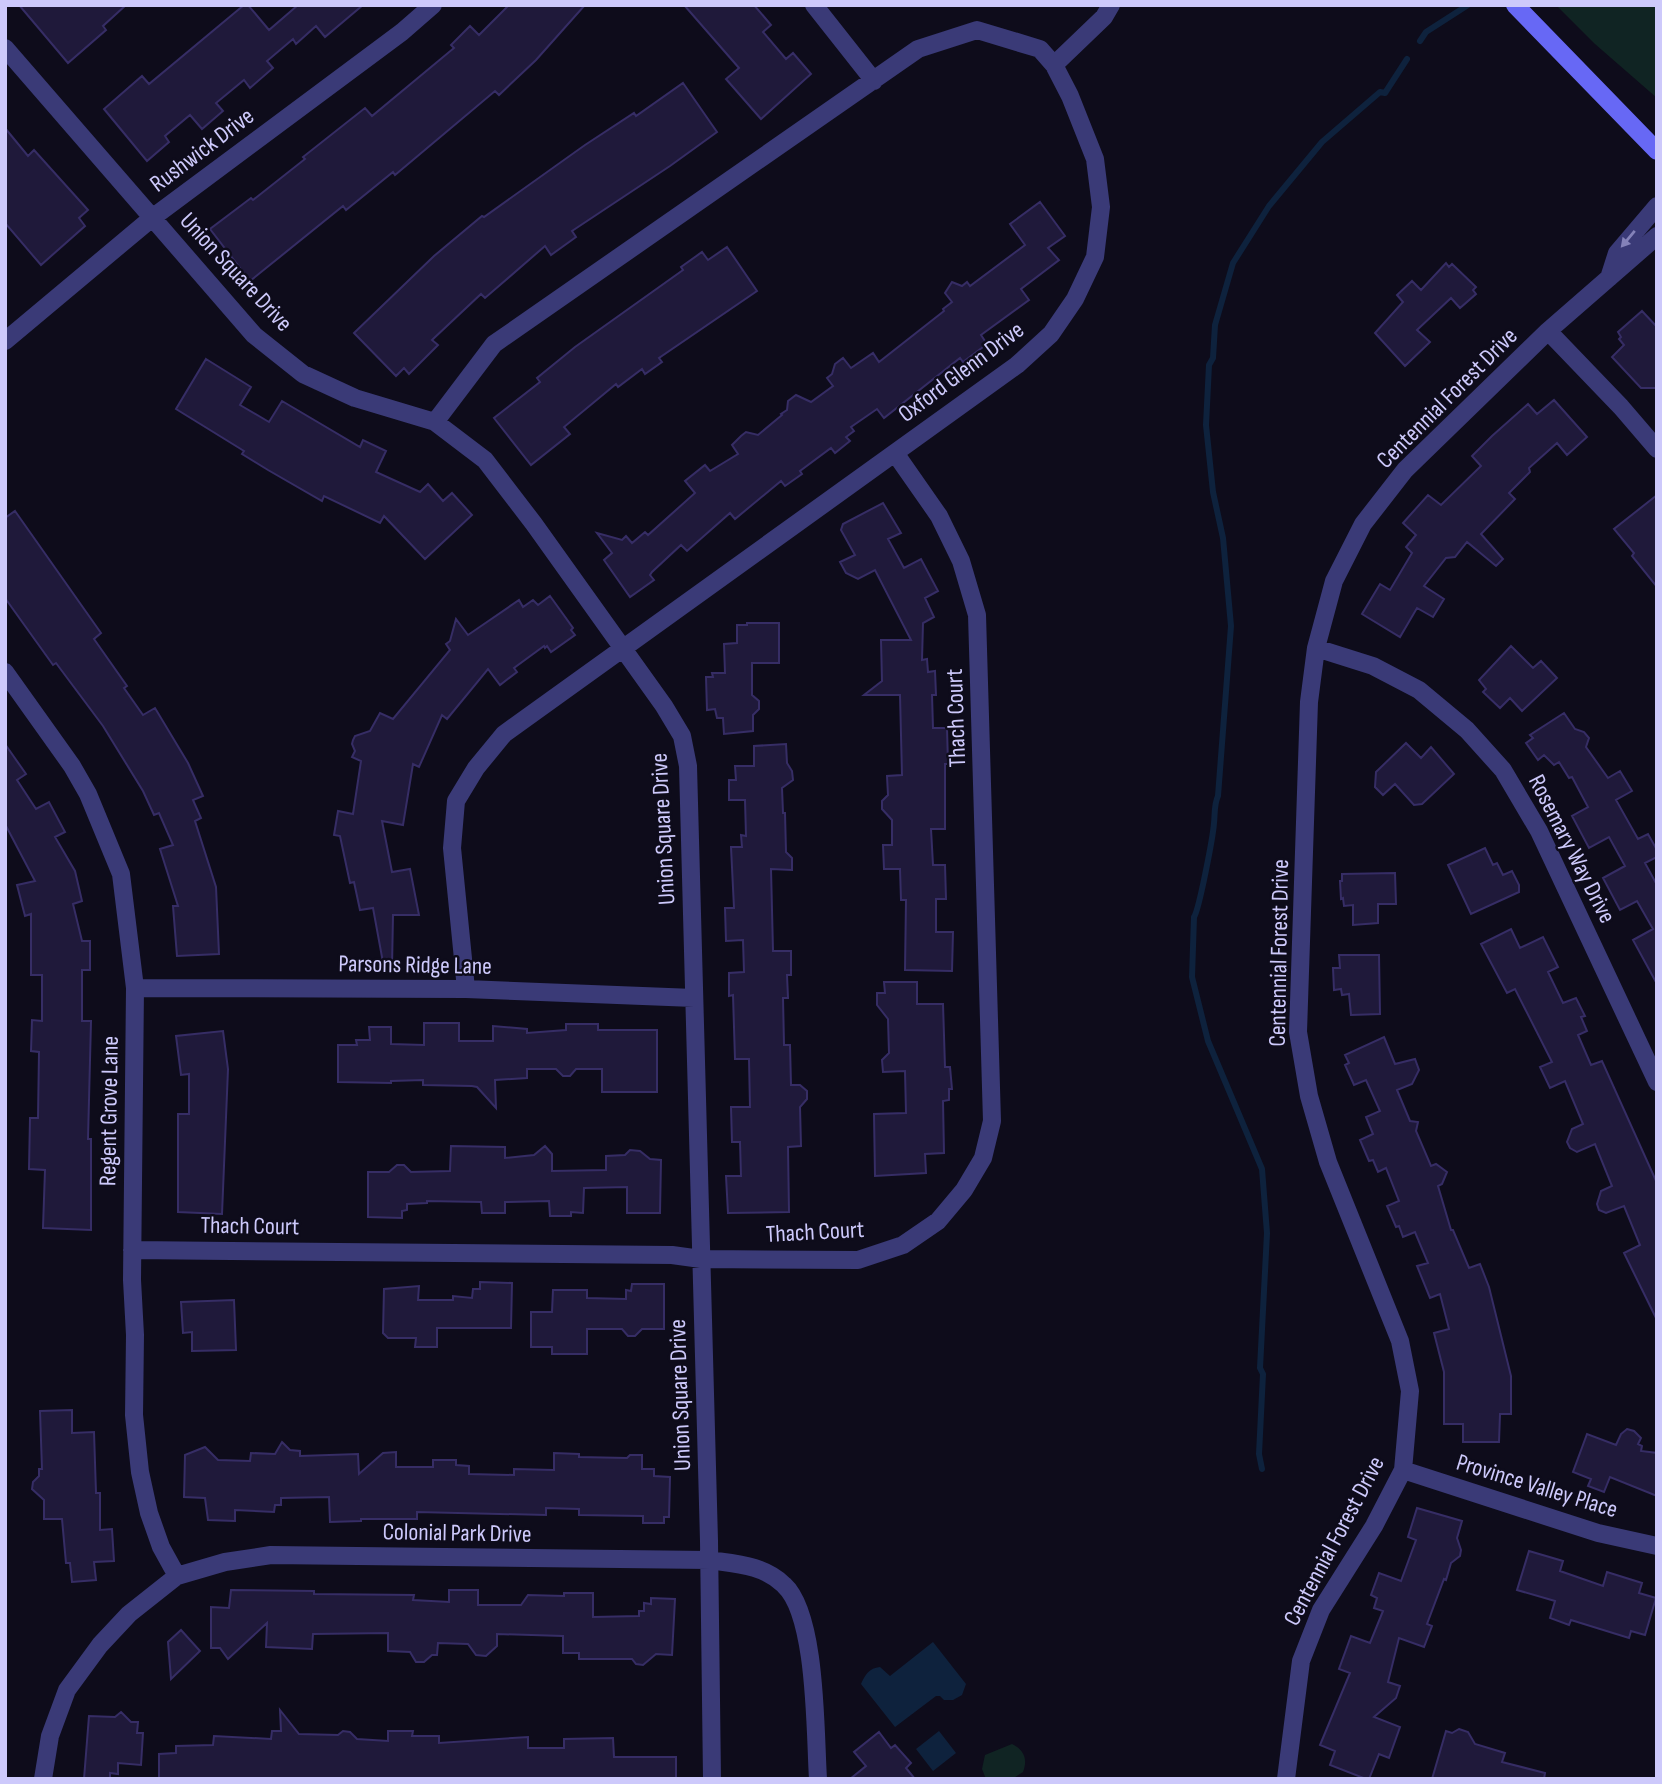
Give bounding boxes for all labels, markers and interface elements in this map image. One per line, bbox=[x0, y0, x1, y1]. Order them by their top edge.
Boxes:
street label: Rushwick Drive bbox=[144, 102, 260, 198]
street label: Union Square Drive bbox=[174, 206, 298, 338]
one-way arrow bbox=[1621, 230, 1636, 248]
street label: Oxford Glenn Drive bbox=[892, 315, 1030, 429]
street label: Centennial Forest Drive bbox=[1371, 322, 1523, 474]
street label: Thach Court bbox=[940, 668, 972, 768]
street label: Union Square Drive bbox=[645, 752, 681, 906]
street label: Rosemary Way Drive bbox=[1522, 770, 1622, 928]
street label: Centennial Forest Drive bbox=[1263, 859, 1295, 1047]
street label: Parsons Ridge Lane bbox=[338, 949, 492, 981]
street label: Regent Grove Lane bbox=[93, 1036, 125, 1186]
street label: Thach Court bbox=[200, 1211, 300, 1241]
street label: Thach Court bbox=[765, 1215, 865, 1249]
street label: Union Square Drive bbox=[663, 1319, 697, 1471]
street label: Province Valley Place bbox=[1453, 1448, 1621, 1524]
street label: Centennial Forest Drive bbox=[1277, 1451, 1391, 1631]
street label: Colonial Park Drive bbox=[382, 1517, 532, 1549]

